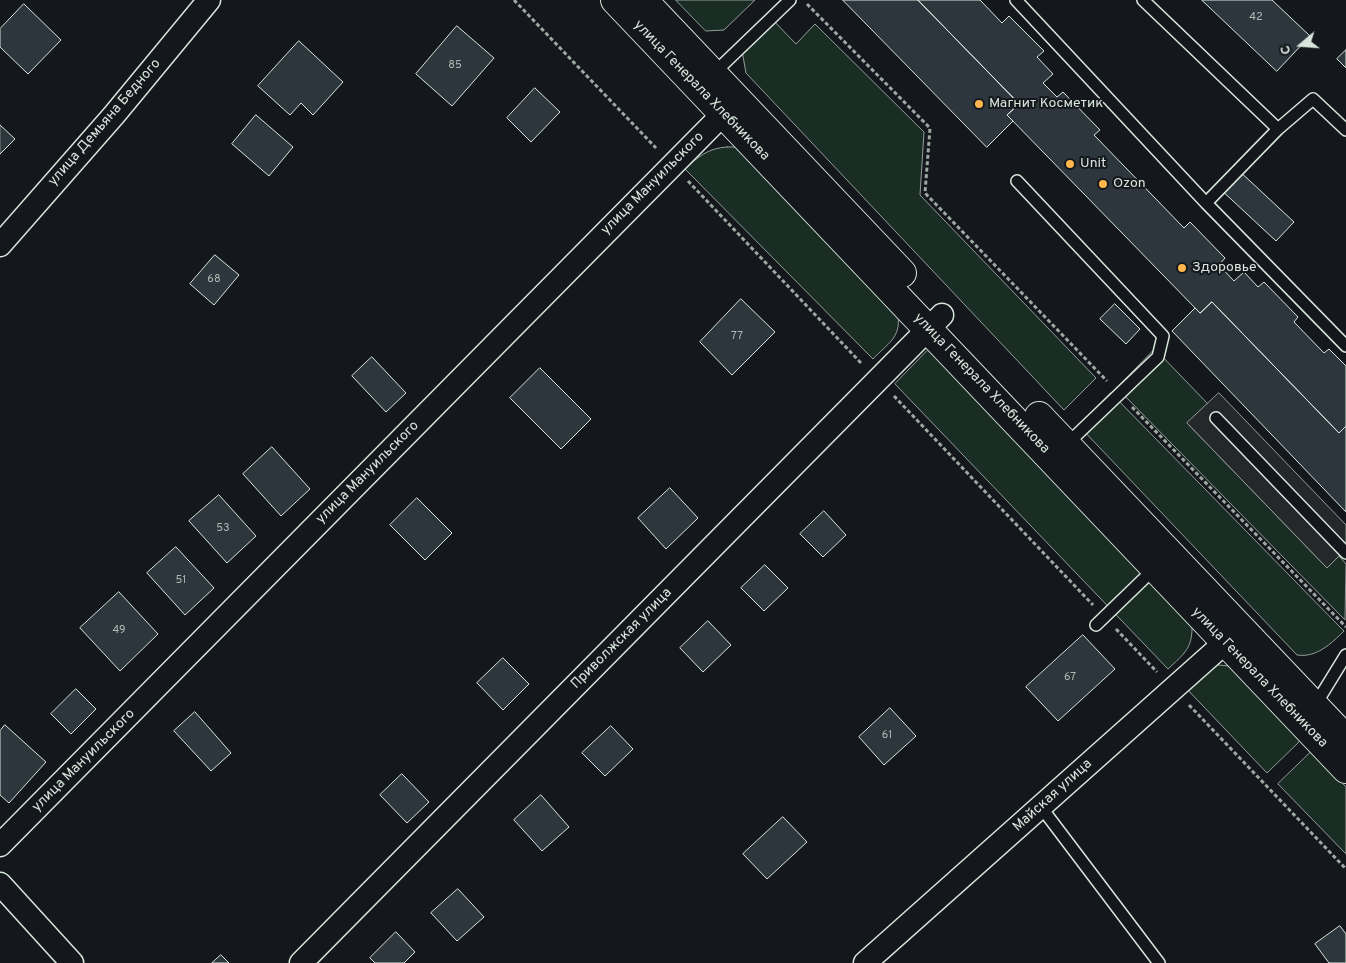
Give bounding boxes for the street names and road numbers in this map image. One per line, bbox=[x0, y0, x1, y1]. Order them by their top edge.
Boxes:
street label: улица Генерала Хлебникова bbox=[629, 17, 773, 165]
street label: улица Демьяна Бедного bbox=[45, 56, 165, 190]
street label: улица Мануильского bbox=[598, 129, 708, 239]
street label: улица Генерала Хлебникова bbox=[909, 310, 1053, 458]
street label: улица Мануильского bbox=[313, 418, 423, 528]
street label: Приволжская улица bbox=[568, 585, 676, 693]
street label: улица Генерала Хлебникова bbox=[1187, 604, 1331, 752]
street label: улица Мануильского bbox=[29, 706, 139, 816]
street label: Майская улица bbox=[1010, 756, 1096, 836]

